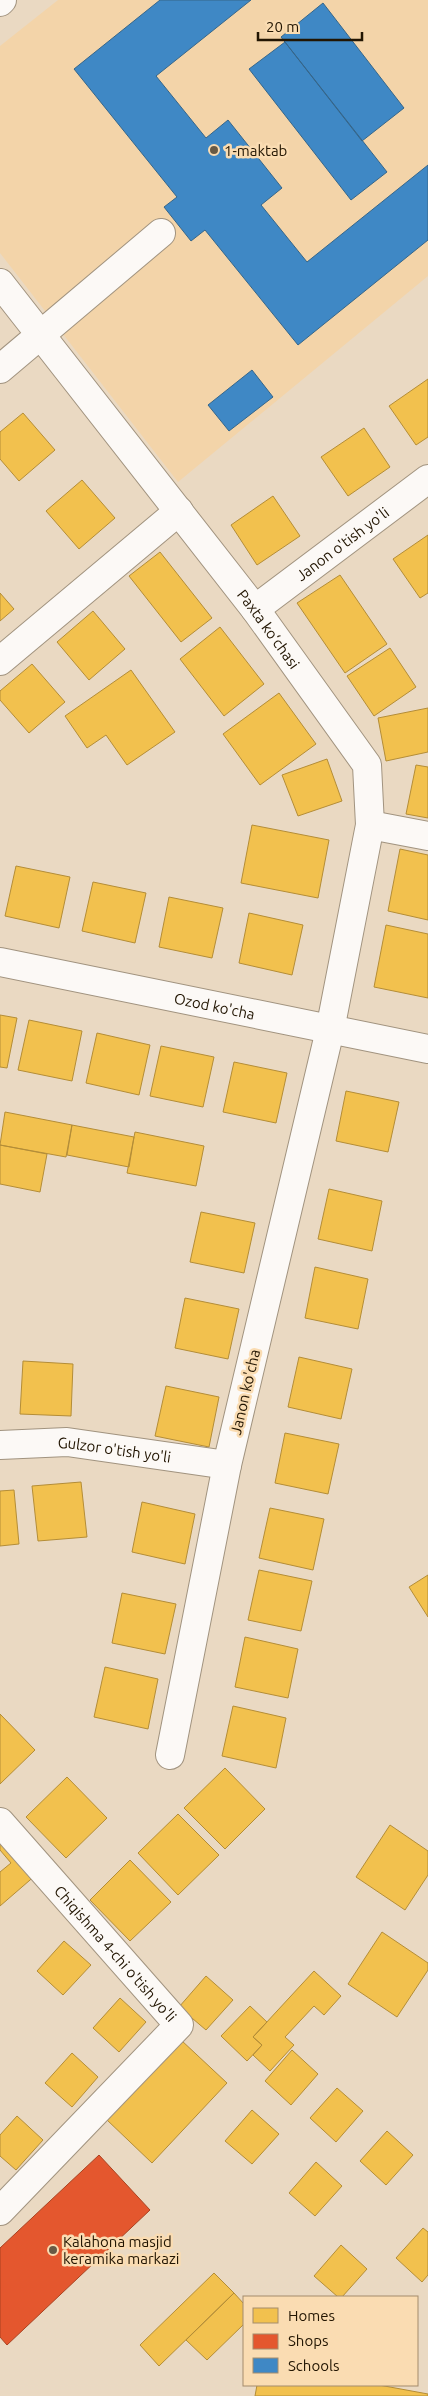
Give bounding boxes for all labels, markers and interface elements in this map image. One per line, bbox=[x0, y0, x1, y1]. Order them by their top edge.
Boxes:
scale bar bbox=[258, 10, 362, 42]
text: 20 m bbox=[266, 18, 299, 35]
place label: 1-maktab bbox=[224, 142, 287, 159]
marker: 1-maktab bbox=[208, 144, 220, 156]
street label: Janon o'tish yo'li bbox=[292, 503, 392, 584]
street label: Paxta ko‘chasi bbox=[234, 586, 303, 672]
street label: Ozod ko'cha bbox=[173, 989, 257, 1022]
street label: Janon ko'cha bbox=[227, 1348, 263, 1436]
street label: Gulzor o'tish yo'li bbox=[57, 1433, 172, 1465]
street label: Chiqishma 4-chi o'tish yo'li bbox=[51, 1882, 180, 2025]
place label: Kalahona masjid keramika markazi bbox=[63, 2233, 179, 2267]
marker: Kalahona masjid keramika markazi bbox=[47, 2244, 59, 2256]
legend bbox=[243, 2296, 418, 2386]
text: Homes bbox=[288, 2307, 335, 2324]
text: Shops bbox=[288, 2332, 329, 2349]
text: Schools bbox=[288, 2357, 339, 2374]

